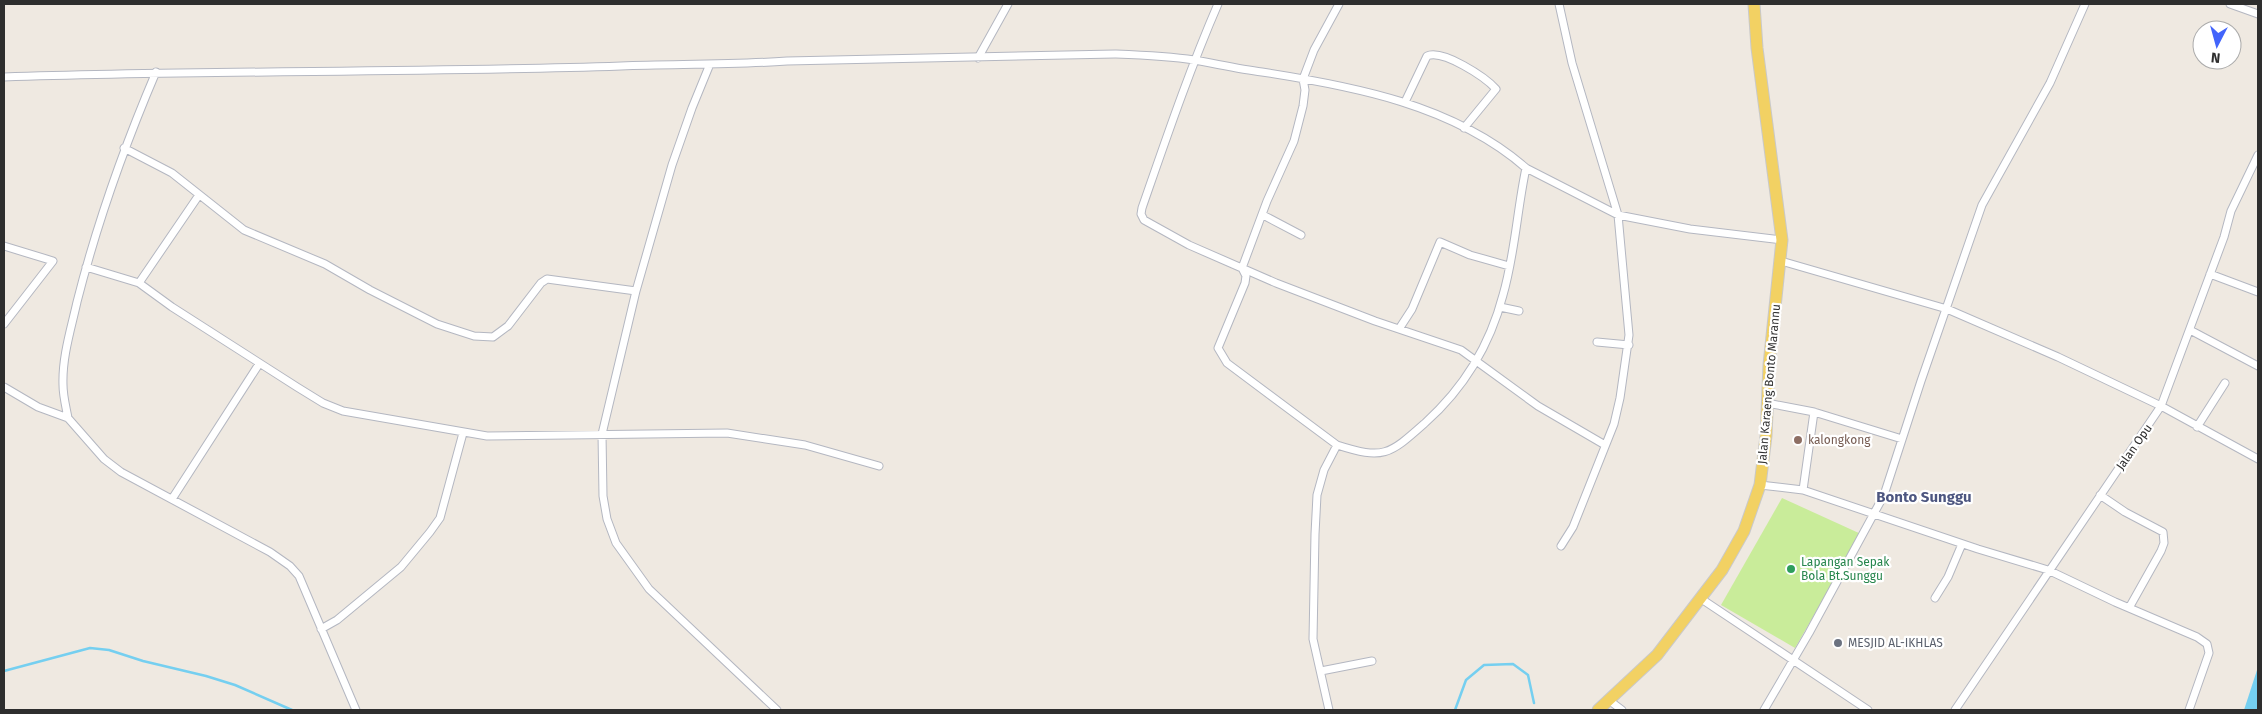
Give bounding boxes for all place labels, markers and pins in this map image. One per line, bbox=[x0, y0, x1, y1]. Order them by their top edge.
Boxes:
place label: kalongkong bbox=[1808, 433, 1871, 447]
marker: kalongkong bbox=[1792, 434, 1804, 446]
place label: Lapangan Sepak Bola Bt.Sunggu bbox=[1801, 555, 1890, 583]
marker: Lapangan Sepak Bola Bt.Sunggu bbox=[1785, 563, 1797, 575]
place label: MESJID AL-IKHLAS bbox=[1848, 636, 1943, 650]
marker: MESJID AL-IKHLAS bbox=[1832, 637, 1844, 649]

